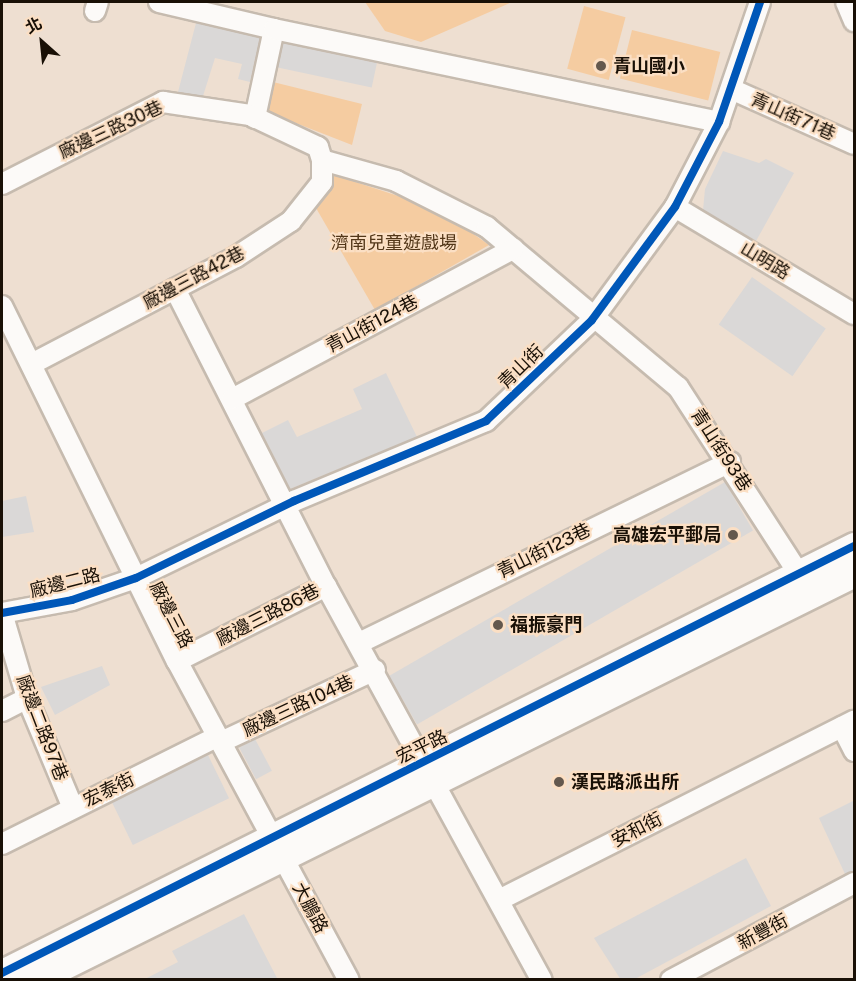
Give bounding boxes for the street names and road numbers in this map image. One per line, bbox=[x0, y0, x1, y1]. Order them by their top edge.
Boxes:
street label: 青山街71巷 bbox=[747, 89, 839, 145]
street label: 廠邊三路30巷 bbox=[56, 96, 166, 164]
street label: 山明路 bbox=[736, 238, 794, 284]
street label: 廠邊三路42巷 bbox=[139, 242, 249, 314]
street label: 青山街124巷 bbox=[322, 291, 422, 357]
street label: 青山街 bbox=[494, 340, 548, 394]
street label: 青山街93巷 bbox=[686, 405, 756, 495]
street label: 青山街123巷 bbox=[494, 519, 594, 583]
street label: 廠邊二路 bbox=[27, 564, 103, 602]
street label: 廠邊三路 bbox=[145, 578, 197, 652]
street label: 廠邊三路86巷 bbox=[213, 580, 323, 650]
street label: 廠邊三路104巷 bbox=[239, 671, 357, 741]
street label: 廠邊二路97巷 bbox=[12, 672, 72, 784]
street label: 宏平路 bbox=[393, 725, 451, 769]
street label: 宏泰街 bbox=[80, 768, 138, 812]
street label: 安和街 bbox=[608, 808, 666, 852]
street label: 大鵬路 bbox=[288, 879, 332, 937]
street label: 新豐街 bbox=[734, 910, 792, 954]

